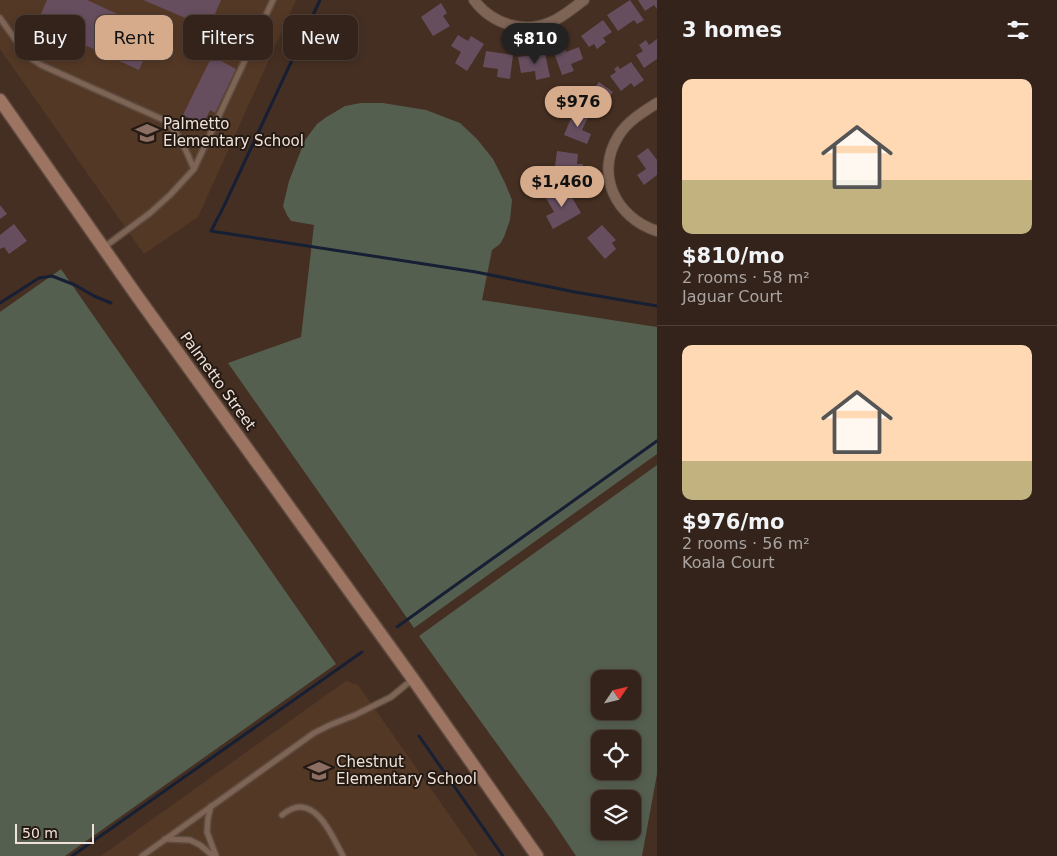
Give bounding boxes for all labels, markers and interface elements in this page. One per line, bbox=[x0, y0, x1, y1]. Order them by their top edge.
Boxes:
chip: Buy bbox=[15, 15, 85, 60]
chip: Rent bbox=[95, 15, 173, 60]
chip: Filters bbox=[183, 15, 273, 60]
chip: New bbox=[283, 15, 358, 60]
icon: filters bbox=[1004, 16, 1032, 44]
text: 3 homes bbox=[682, 18, 782, 42]
pin: $810 bbox=[505, 22, 565, 65]
text: $810 bbox=[513, 29, 557, 48]
pin: $976 bbox=[548, 86, 608, 128]
text: $976 bbox=[556, 92, 600, 111]
icon: home bbox=[812, 112, 902, 202]
place label: Palmetto Elementary School bbox=[163, 115, 304, 150]
school or university icon: Palmetto Elementary School bbox=[134, 120, 160, 146]
pin: $1,460 bbox=[521, 166, 603, 208]
text: $1,460 bbox=[531, 172, 593, 191]
text: $810/mo bbox=[682, 244, 784, 268]
text: 2 rooms · 58 m² bbox=[682, 268, 810, 287]
text: Jaguar Court bbox=[682, 287, 782, 306]
street label: Palmetto Street bbox=[176, 328, 260, 434]
icon: home bbox=[812, 377, 902, 467]
text: $976/mo bbox=[682, 510, 784, 534]
text: 2 rooms · 56 m² bbox=[682, 534, 810, 553]
text: Koala Court bbox=[682, 553, 775, 572]
north arrow bbox=[591, 670, 641, 720]
map controls bbox=[591, 670, 641, 840]
button: locate bbox=[591, 730, 641, 780]
place label: Chestnut Elementary School bbox=[336, 753, 477, 788]
school or university icon: Chestnut Elementary School bbox=[306, 758, 332, 784]
button: layers bbox=[591, 790, 641, 840]
scale bar bbox=[15, 821, 94, 844]
text: 50 m bbox=[22, 825, 58, 841]

